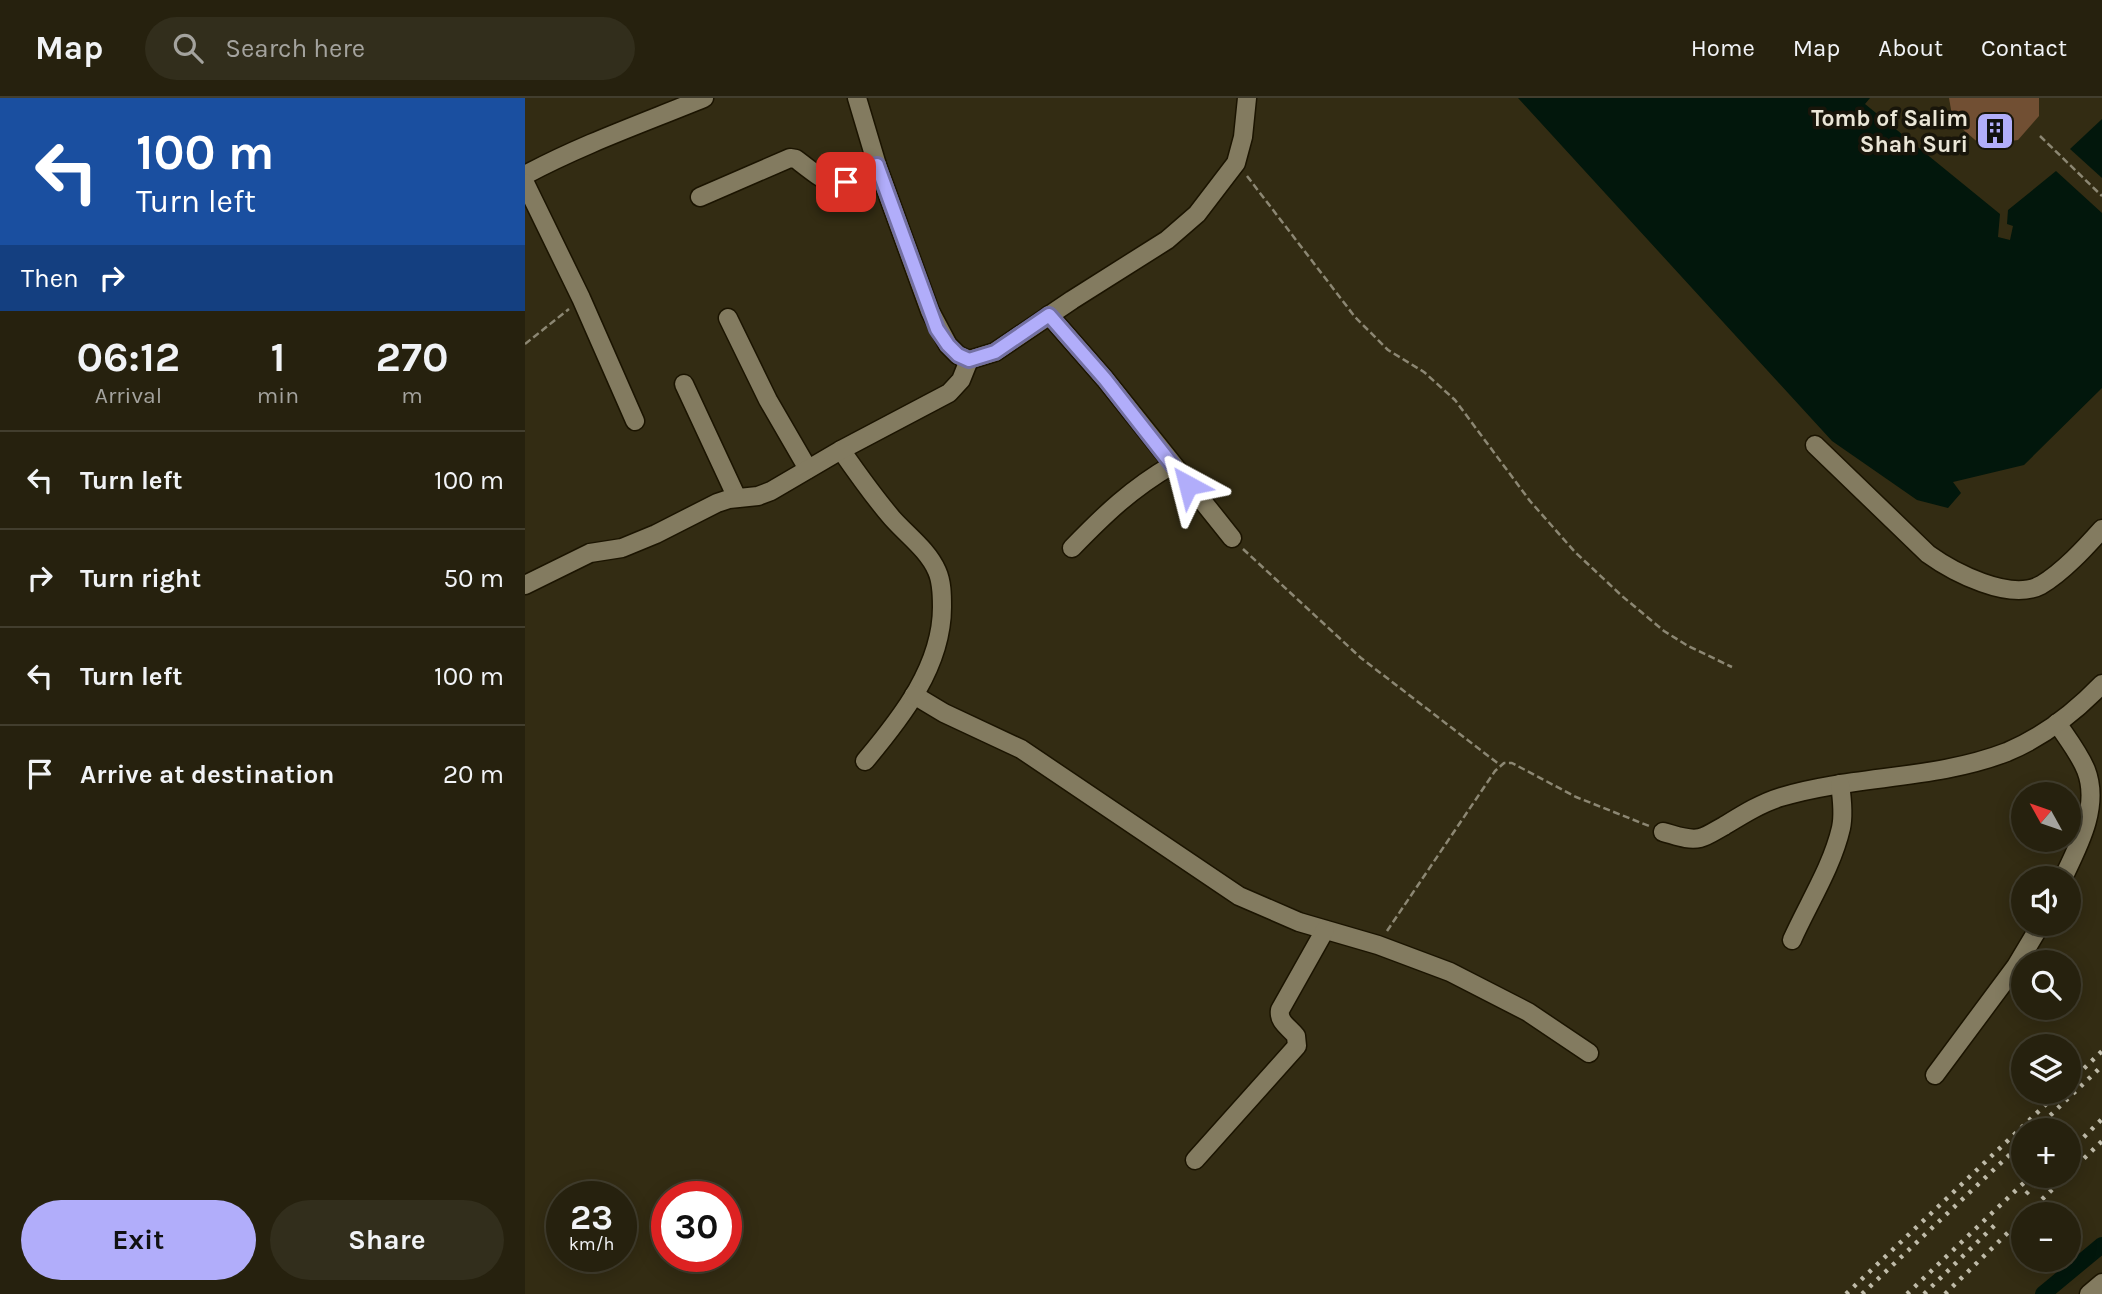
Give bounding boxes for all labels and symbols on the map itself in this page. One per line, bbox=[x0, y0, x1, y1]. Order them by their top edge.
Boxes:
place label: Tomb of Salim Shah Suri bbox=[1811, 105, 1968, 158]
building icon: Tomb of Salim Shah Suri bbox=[1974, 110, 2016, 152]
pin bbox=[816, 152, 876, 212]
position arrow bbox=[1151, 448, 1225, 522]
north arrow bbox=[2011, 782, 2081, 852]
speed limit sign: 30 bbox=[651, 1181, 742, 1272]

